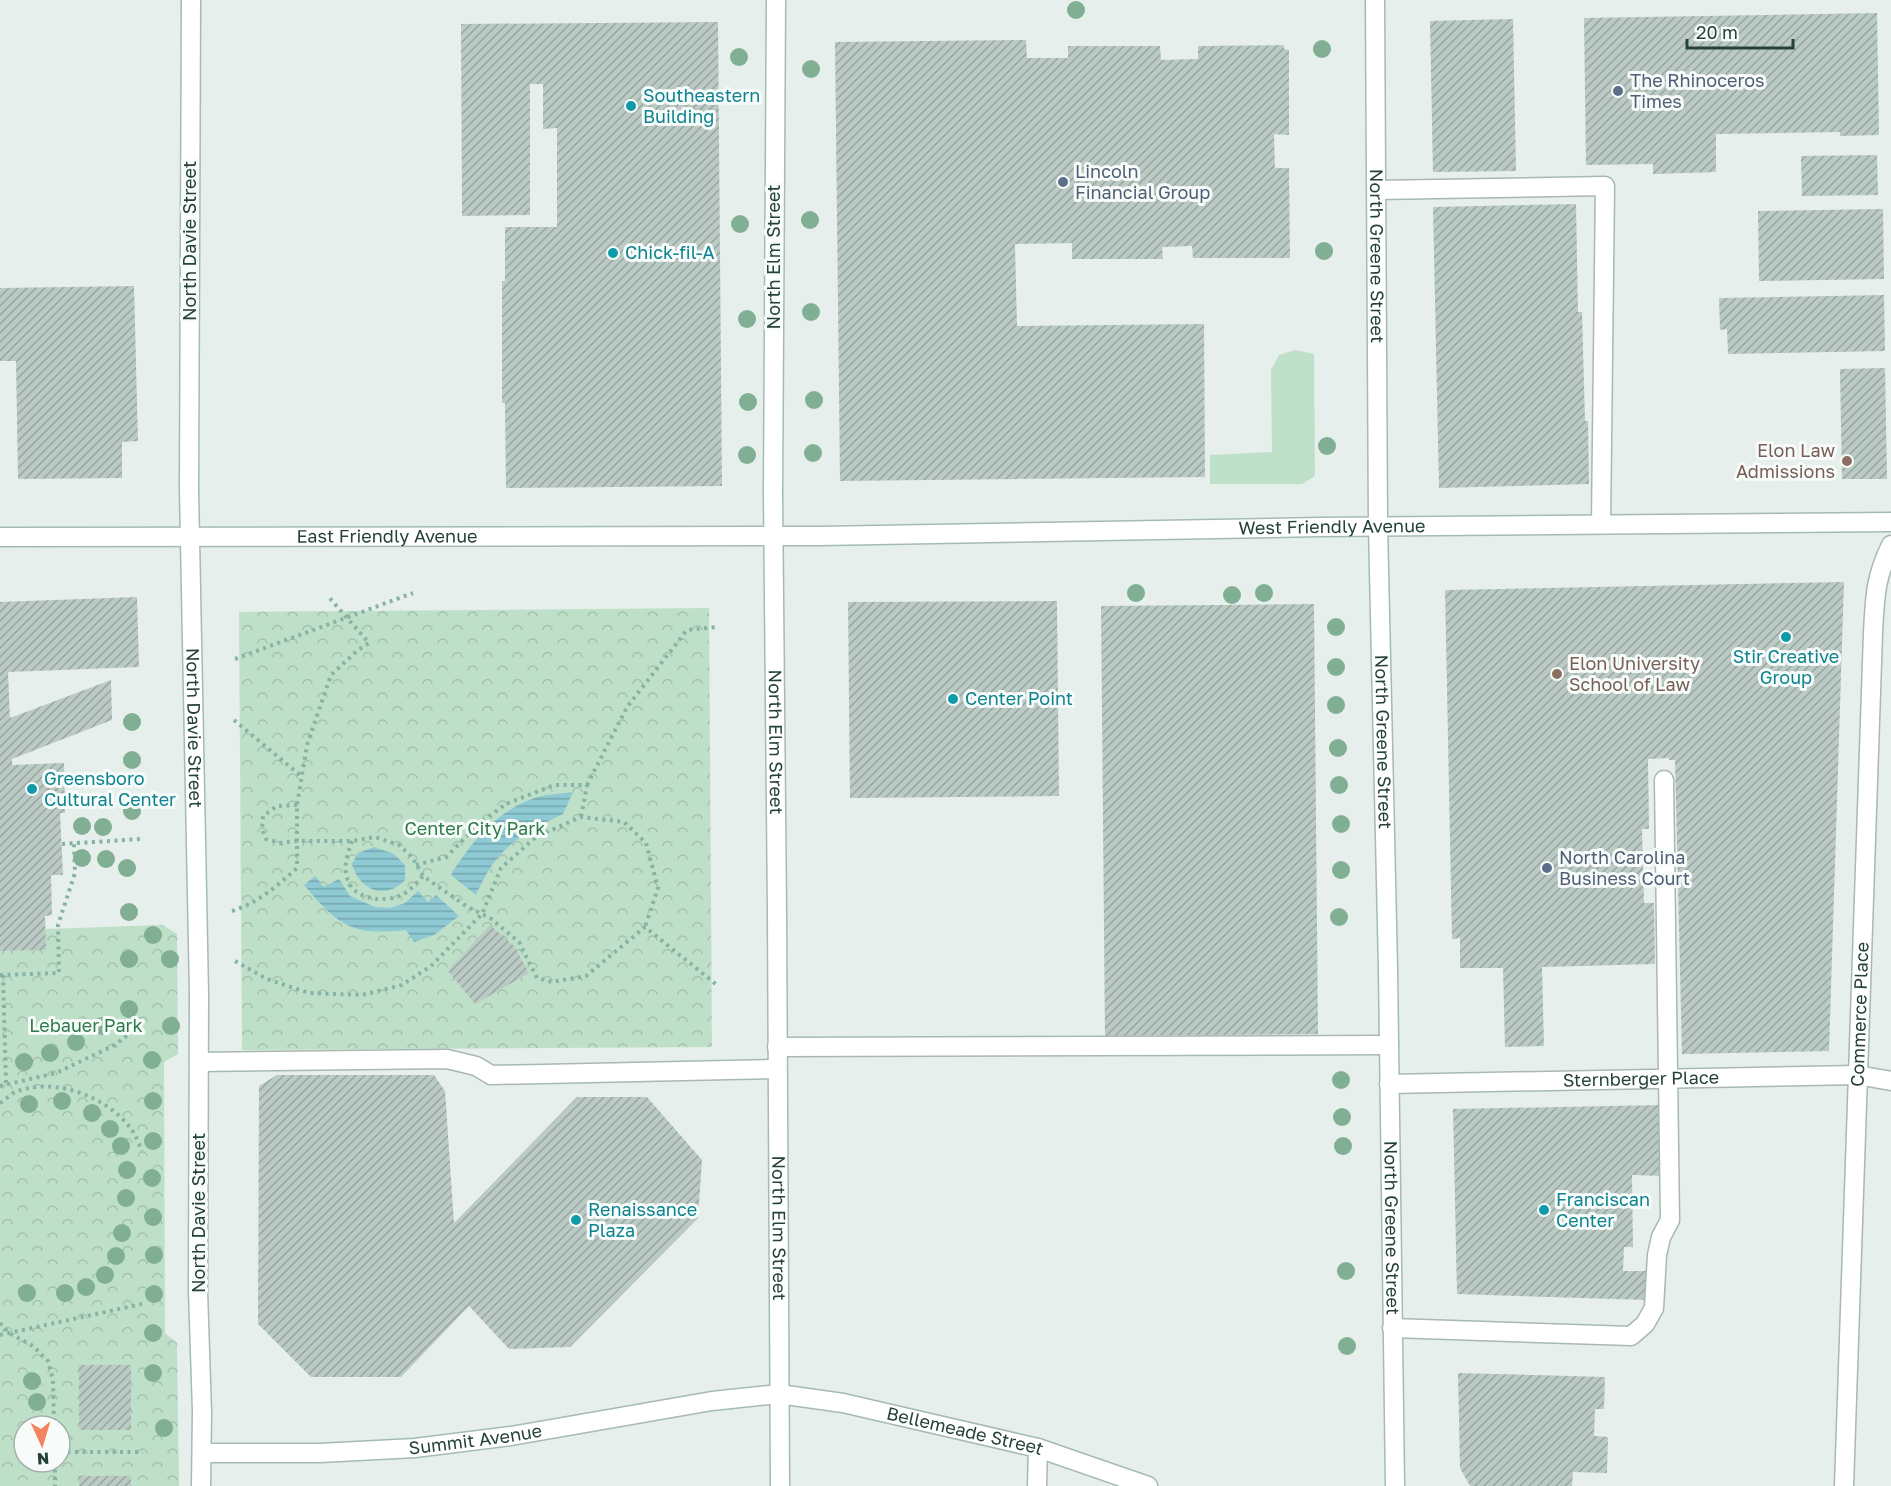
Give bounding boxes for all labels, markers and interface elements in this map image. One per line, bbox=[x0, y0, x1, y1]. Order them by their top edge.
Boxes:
scale bar bbox=[1687, 12, 1794, 50]
text: 20 m bbox=[1696, 21, 1738, 43]
place label: The Rhinoceros Times bbox=[1630, 69, 1765, 112]
place label: Southeastern Building bbox=[643, 84, 760, 127]
marker: The Rhinoceros Times bbox=[1611, 84, 1625, 98]
marker: Southeastern Building bbox=[624, 99, 638, 113]
place label: Lincoln Financial Group bbox=[1075, 160, 1210, 203]
street label: North Davie Street bbox=[178, 161, 200, 321]
street label: North Greene Street bbox=[1366, 169, 1389, 343]
marker: Lincoln Financial Group bbox=[1056, 175, 1070, 189]
street label: North Elm Street bbox=[762, 184, 784, 330]
place label: Chick-fil-A bbox=[625, 241, 715, 263]
marker: Chick-fil-A bbox=[606, 246, 620, 260]
place label: Elon Law Admissions bbox=[1736, 439, 1835, 482]
marker: Elon Law Admissions bbox=[1840, 454, 1854, 468]
street label: West Friendly Avenue bbox=[1238, 514, 1426, 538]
street label: East Friendly Avenue bbox=[296, 524, 478, 547]
marker: Stir Creative Group bbox=[1779, 630, 1793, 644]
place label: Stir Creative Group bbox=[1733, 645, 1839, 688]
street label: North Davie Street bbox=[182, 648, 207, 808]
place label: Elon University School of Law bbox=[1569, 652, 1700, 695]
street label: North Greene Street bbox=[1371, 654, 1397, 829]
marker: Elon University School of Law bbox=[1550, 667, 1564, 681]
street label: North Elm Street bbox=[765, 669, 788, 815]
place label: Center Point bbox=[965, 687, 1073, 709]
marker: Center Point bbox=[946, 692, 960, 706]
place label: Greensboro Cultural Center bbox=[44, 767, 176, 810]
marker: Greensboro Cultural Center bbox=[25, 782, 39, 796]
park label: Center City Park bbox=[405, 817, 545, 839]
place label: North Carolina Business Court bbox=[1559, 846, 1690, 889]
marker: North Carolina Business Court bbox=[1540, 861, 1554, 875]
street label: Commerce Place bbox=[1846, 941, 1872, 1087]
park label: Lebauer Park bbox=[29, 1014, 143, 1036]
street label: Sternberger Place bbox=[1563, 1066, 1719, 1091]
street label: North Davie Street bbox=[187, 1133, 209, 1293]
street label: North Greene Street bbox=[1380, 1140, 1405, 1315]
street label: North Elm Street bbox=[768, 1155, 791, 1301]
place label: Franciscan Center bbox=[1556, 1188, 1650, 1231]
place label: Renaissance Plaza bbox=[588, 1198, 697, 1241]
marker: Franciscan Center bbox=[1537, 1203, 1551, 1217]
marker: Renaissance Plaza bbox=[569, 1213, 583, 1227]
street label: Bellemeade Street bbox=[885, 1401, 1047, 1459]
north arrow bbox=[12, 1414, 72, 1474]
street label: Summit Avenue bbox=[408, 1419, 544, 1458]
text: N bbox=[36, 1449, 50, 1469]

